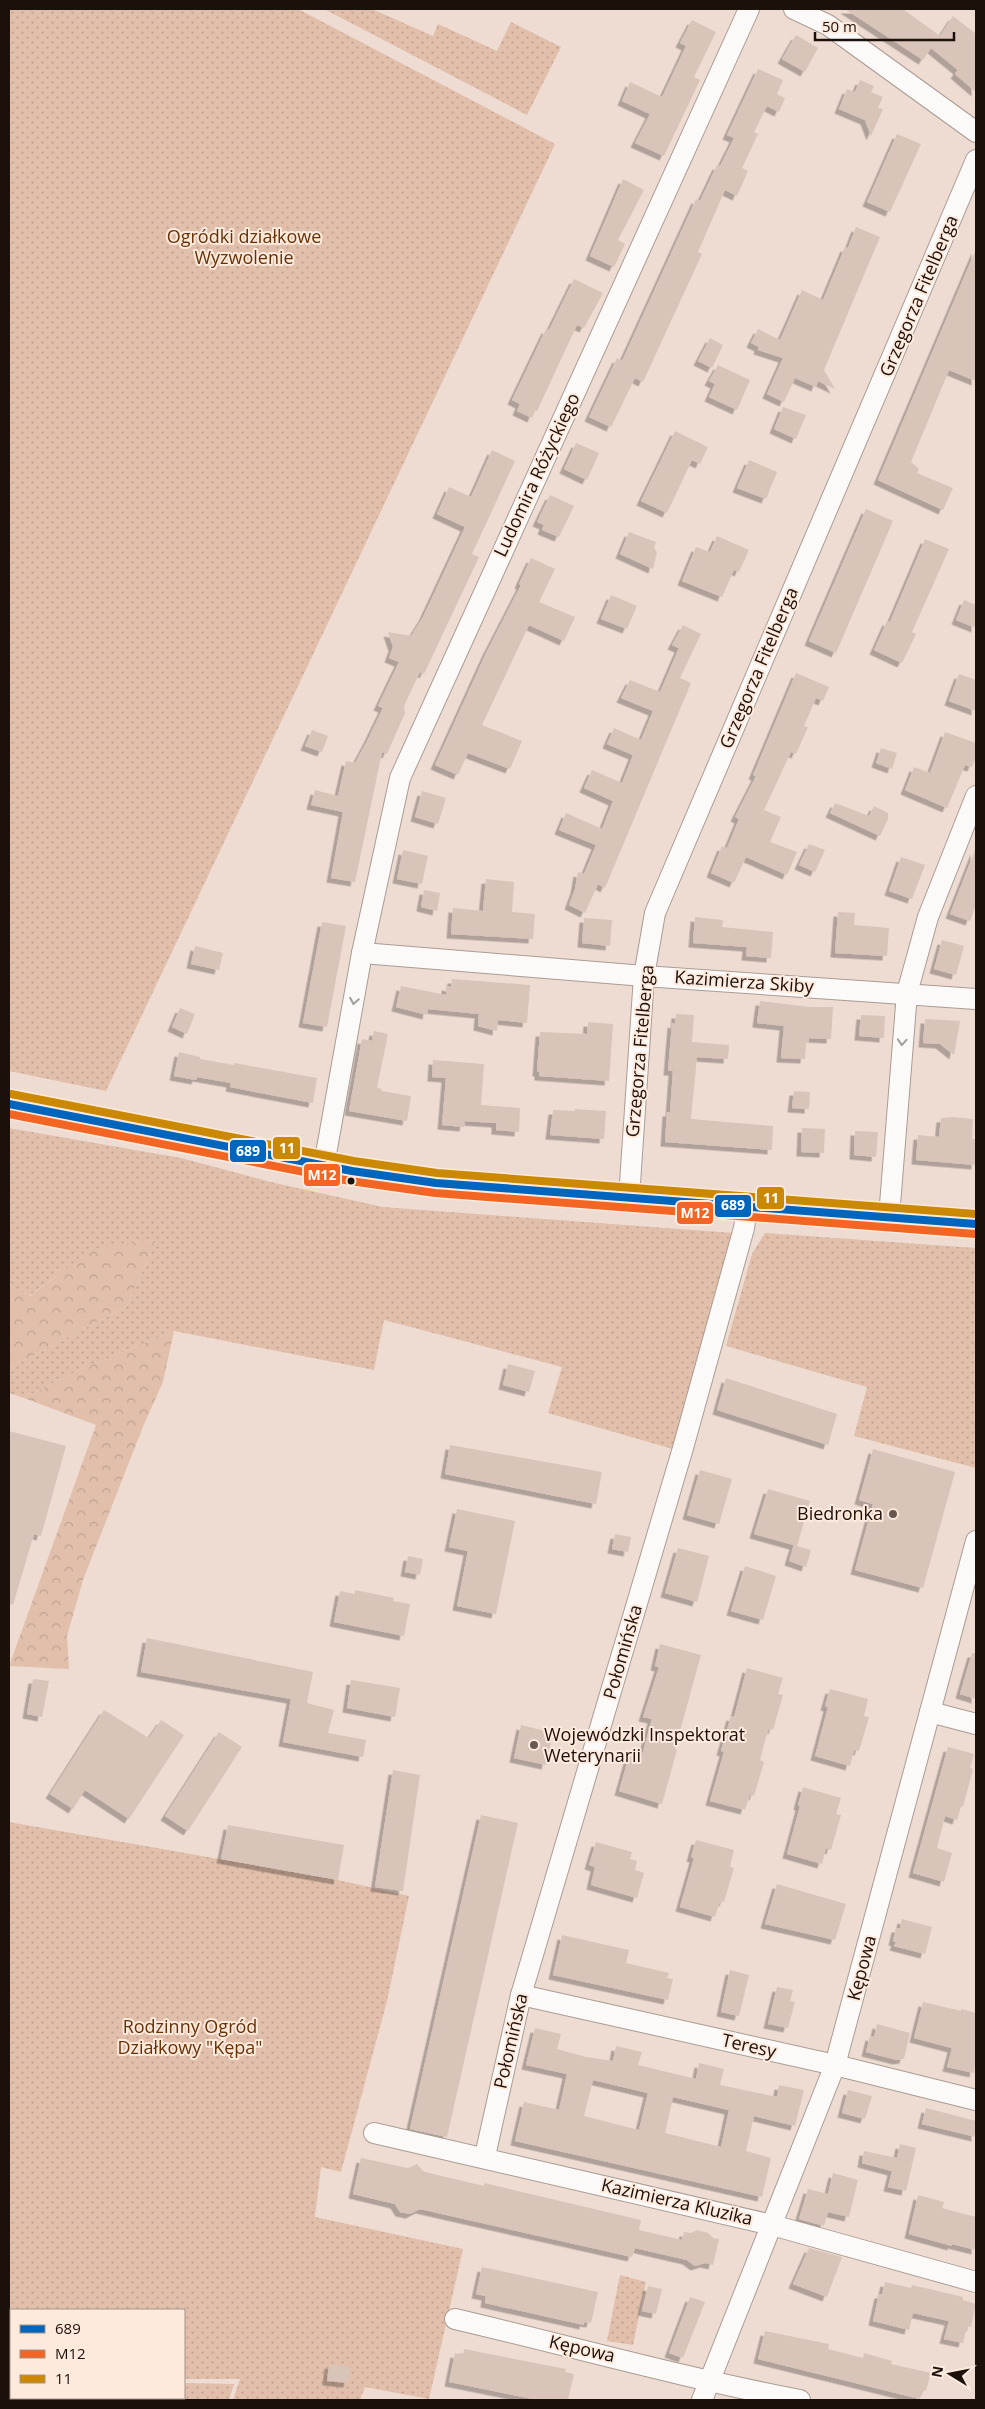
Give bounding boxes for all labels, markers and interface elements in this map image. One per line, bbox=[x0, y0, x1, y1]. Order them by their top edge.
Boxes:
scale bar bbox=[815, 10, 954, 42]
text: 50 m bbox=[822, 16, 857, 36]
street label: Grzegorza Fitelberga bbox=[873, 211, 963, 380]
park label: Ogródki działkowe Wyzwolenie bbox=[167, 224, 321, 269]
street label: Ludomira Różyckiego bbox=[488, 389, 585, 560]
street label: Grzegorza Fitelberga bbox=[713, 583, 803, 752]
street label: Grzegorza Fitelberga bbox=[620, 964, 659, 1138]
street label: Kazimierza Skiby bbox=[674, 964, 816, 998]
one-way arrow bbox=[349, 996, 359, 1005]
one-way arrow bbox=[897, 1038, 908, 1046]
line badge: 11 bbox=[272, 1136, 301, 1160]
text: 11 bbox=[279, 1138, 295, 1157]
line badge: 689 bbox=[229, 1139, 267, 1163]
text: 689 bbox=[236, 1141, 260, 1160]
line badge: M12 bbox=[303, 1163, 341, 1187]
text: M12 bbox=[307, 1165, 337, 1184]
unlabelled marker bbox=[346, 1176, 356, 1186]
line badge: 11 bbox=[756, 1186, 785, 1210]
text: 11 bbox=[763, 1188, 779, 1207]
line badge: 689 bbox=[714, 1194, 752, 1218]
text: 689 bbox=[721, 1195, 745, 1214]
line badge: M12 bbox=[676, 1201, 714, 1225]
text: M12 bbox=[680, 1203, 710, 1222]
place label: Biedronka bbox=[797, 1501, 883, 1525]
marker: Biedronka bbox=[887, 1508, 899, 1520]
street label: Połomińska bbox=[597, 1602, 647, 1702]
place label: Wojewódzki Inspektorat Weterynarii bbox=[544, 1722, 745, 1767]
marker: Wojewódzki Inspektorat Weterynarii bbox=[528, 1739, 540, 1751]
street label: Kępowa bbox=[841, 1932, 881, 2003]
street label: Połomińska bbox=[487, 1991, 533, 2091]
park label: Rodzinny Ogród Działkowy "Kępa" bbox=[117, 2014, 263, 2059]
street label: Teresy bbox=[720, 2027, 780, 2063]
street label: Kazimierza Kluzika bbox=[599, 2172, 755, 2230]
legend bbox=[10, 2309, 185, 2399]
text: 689 bbox=[55, 2318, 81, 2338]
street label: Kępowa bbox=[547, 2329, 618, 2367]
text: M12 bbox=[55, 2343, 86, 2363]
north arrow bbox=[925, 2349, 975, 2399]
text: N bbox=[926, 2364, 947, 2379]
text: 11 bbox=[55, 2368, 72, 2388]

